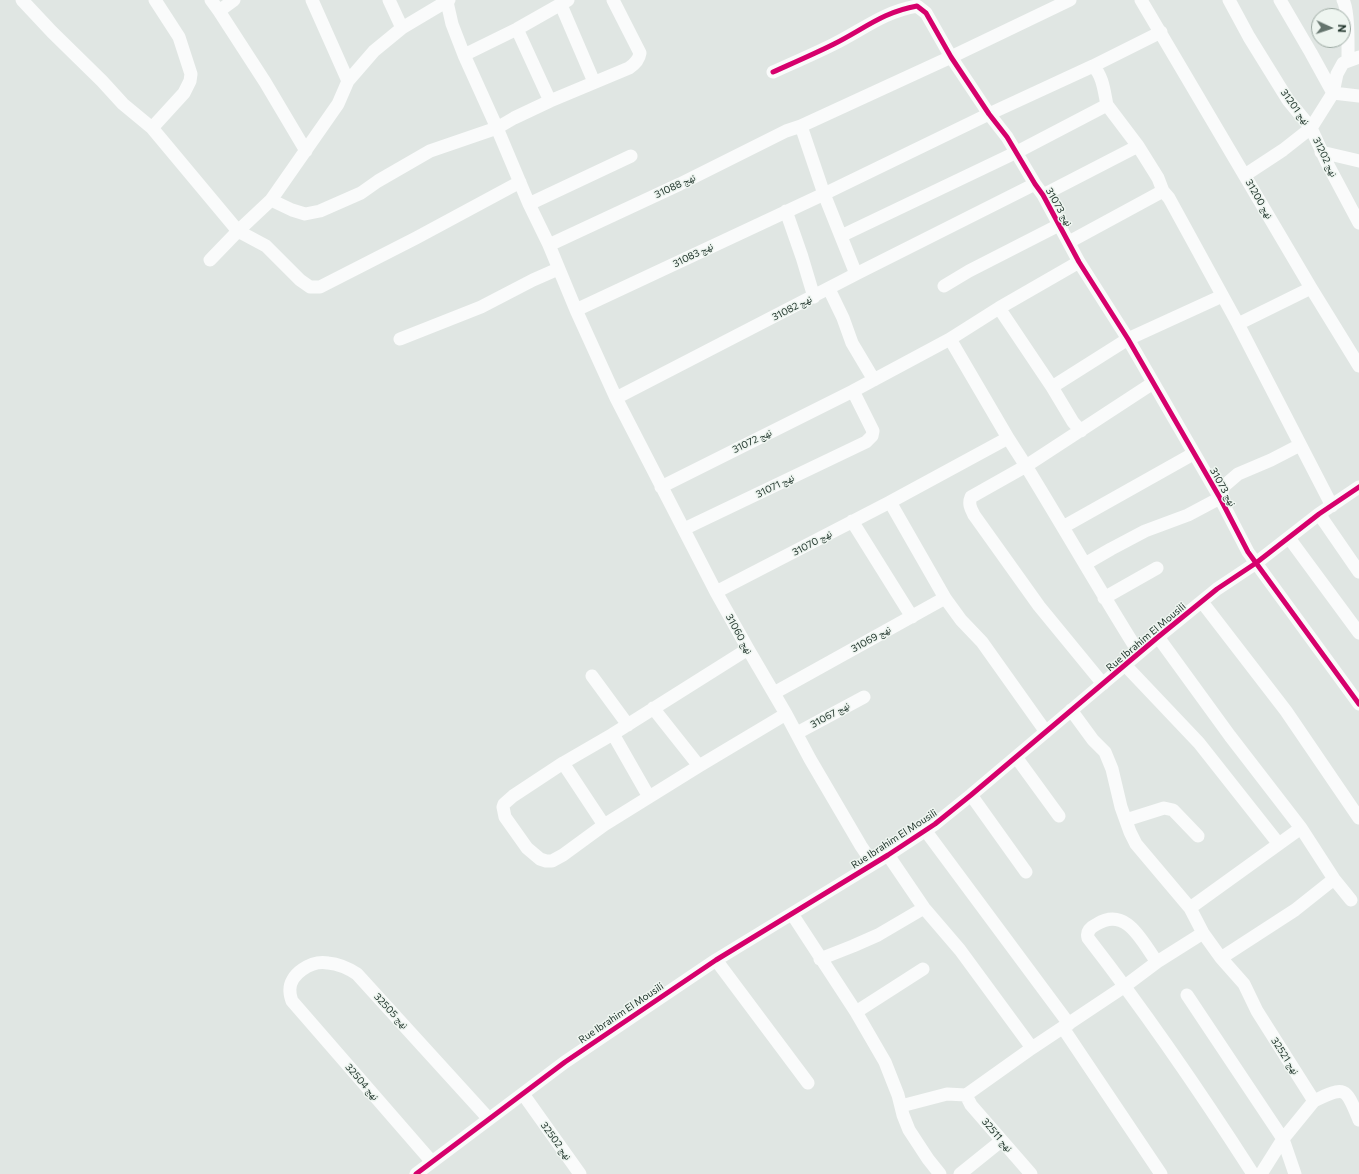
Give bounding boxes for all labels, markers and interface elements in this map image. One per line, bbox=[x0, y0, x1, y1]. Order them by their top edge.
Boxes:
north arrow bbox=[1311, 8, 1351, 48]
text: N bbox=[1336, 24, 1349, 33]
street label: نهج 31201 bbox=[1278, 87, 1312, 127]
street label: نهج 31202 bbox=[1310, 135, 1340, 179]
street label: نهج 31088 bbox=[653, 171, 697, 201]
street label: نهج 31200 bbox=[1243, 177, 1275, 221]
street label: نهج 31073 bbox=[1043, 186, 1075, 228]
street label: نهج 31083 bbox=[671, 240, 715, 270]
street label: نهج 31082 bbox=[770, 293, 814, 323]
street label: نهج 31072 bbox=[730, 426, 774, 456]
street label: نهج 31073 bbox=[1207, 465, 1239, 509]
street label: نهج 31071 bbox=[754, 472, 796, 500]
street label: نهج 31070 bbox=[790, 528, 834, 558]
street label: Rue Ibrahim El Mousili bbox=[1104, 600, 1188, 674]
street label: نهج 31060 bbox=[723, 612, 755, 656]
street label: نهج 31069 bbox=[849, 623, 893, 655]
street label: نهج 31067 bbox=[808, 699, 852, 731]
street label: Rue Ibrahim El Mousili bbox=[849, 807, 939, 871]
street label: Rue Ibrahim El Mousili bbox=[576, 980, 666, 1046]
street label: نهج 32505 bbox=[371, 991, 411, 1031]
street label: نهج 32521 bbox=[1269, 1035, 1301, 1077]
street label: نهج 32504 bbox=[343, 1061, 381, 1103]
street label: نهج 32511 bbox=[979, 1116, 1015, 1154]
street label: نهج 32502 bbox=[538, 1120, 574, 1162]

